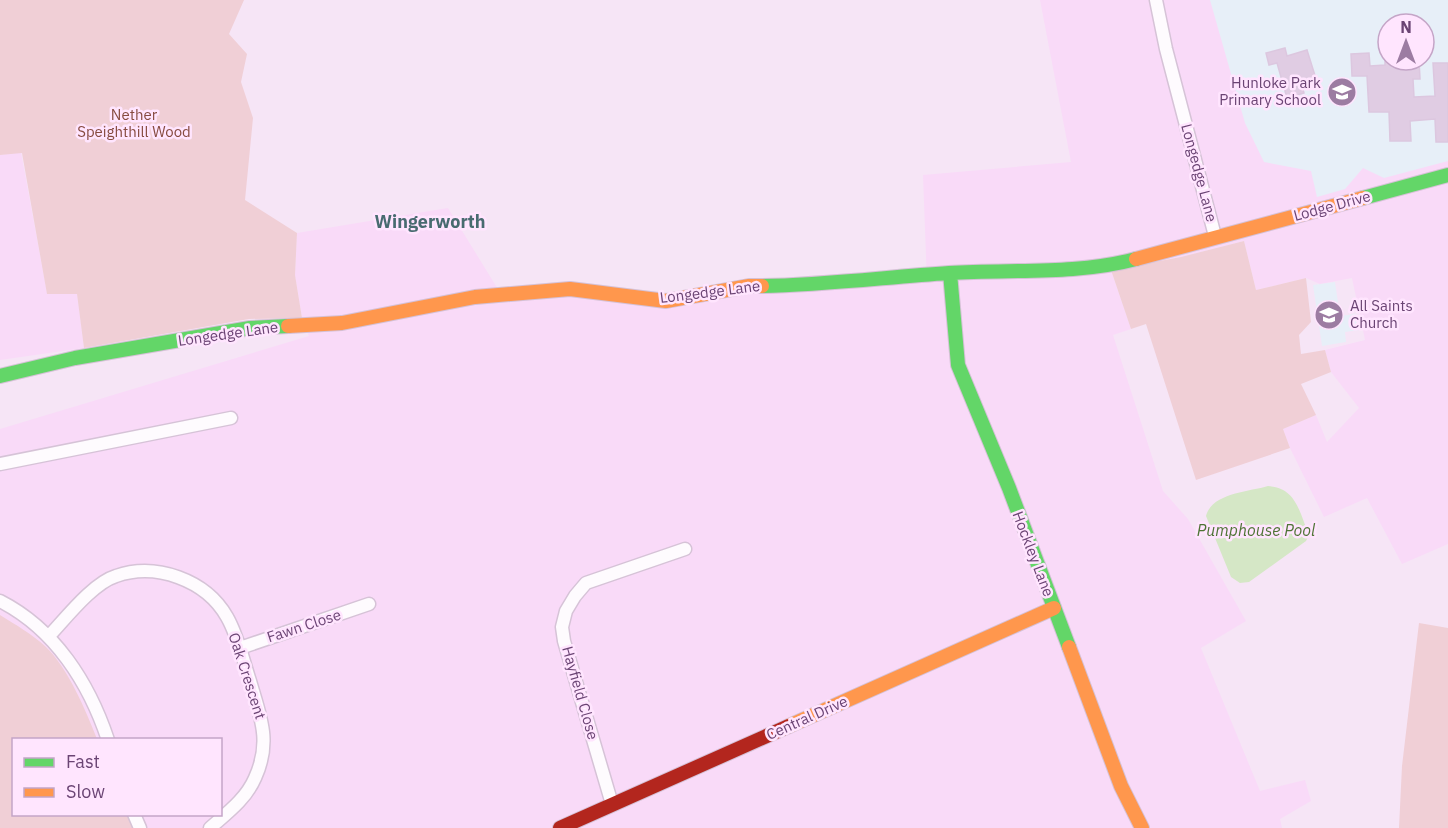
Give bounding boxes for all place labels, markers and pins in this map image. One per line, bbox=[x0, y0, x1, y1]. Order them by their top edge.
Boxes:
place label: Hunloke Park Primary School bbox=[1219, 73, 1321, 109]
school or university icon: Hunloke Park Primary School bbox=[1326, 76, 1358, 108]
place label: All Saints Church bbox=[1350, 296, 1413, 332]
school or university icon: All Saints Church bbox=[1313, 299, 1345, 331]

